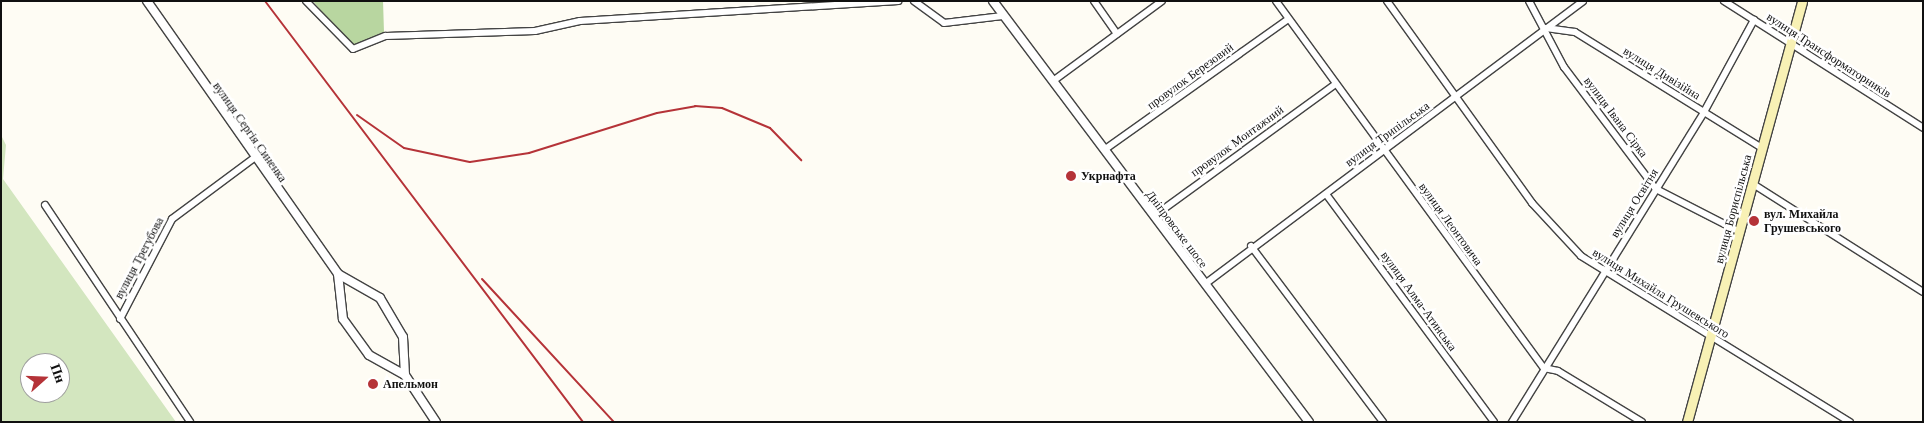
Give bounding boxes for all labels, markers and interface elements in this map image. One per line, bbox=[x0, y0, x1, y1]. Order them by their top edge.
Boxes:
street label: вулиця Трансформаторників bbox=[1764, 9, 1894, 101]
street label: провулок Березовий bbox=[1144, 40, 1236, 112]
street label: вулиця Дивізійна bbox=[1621, 43, 1703, 103]
street label: вулиця Івана Сірка bbox=[1581, 74, 1651, 160]
street label: вулиця Сергія Синенка bbox=[210, 79, 290, 185]
street label: вулиця Трипільська bbox=[1342, 99, 1432, 169]
street label: провулок Монтажний bbox=[1188, 102, 1286, 180]
street label: вулиця Бориспільська bbox=[1712, 153, 1754, 265]
street label: вулиця Освітня bbox=[1607, 166, 1661, 240]
place label: Укрнафта bbox=[1081, 169, 1136, 183]
marker: Укрнафта bbox=[1065, 170, 1077, 182]
street label: вулиця Леонтовича bbox=[1416, 180, 1486, 268]
street label: Дніпровське шосе bbox=[1143, 187, 1211, 271]
place label: вул. Михайла Грушевського bbox=[1764, 207, 1841, 235]
street label: вулиця Трегубова bbox=[111, 215, 167, 301]
marker: вул. Михайла Грушевського bbox=[1748, 215, 1760, 227]
street label: вулиця Михайла Грушевського bbox=[1590, 245, 1732, 341]
street label: вулиця Алма-Атинська bbox=[1378, 248, 1460, 354]
north arrow bbox=[20, 353, 70, 403]
text: Пн bbox=[46, 361, 70, 385]
place label: Апельмон bbox=[383, 377, 438, 391]
marker: Апельмон bbox=[367, 378, 379, 390]

